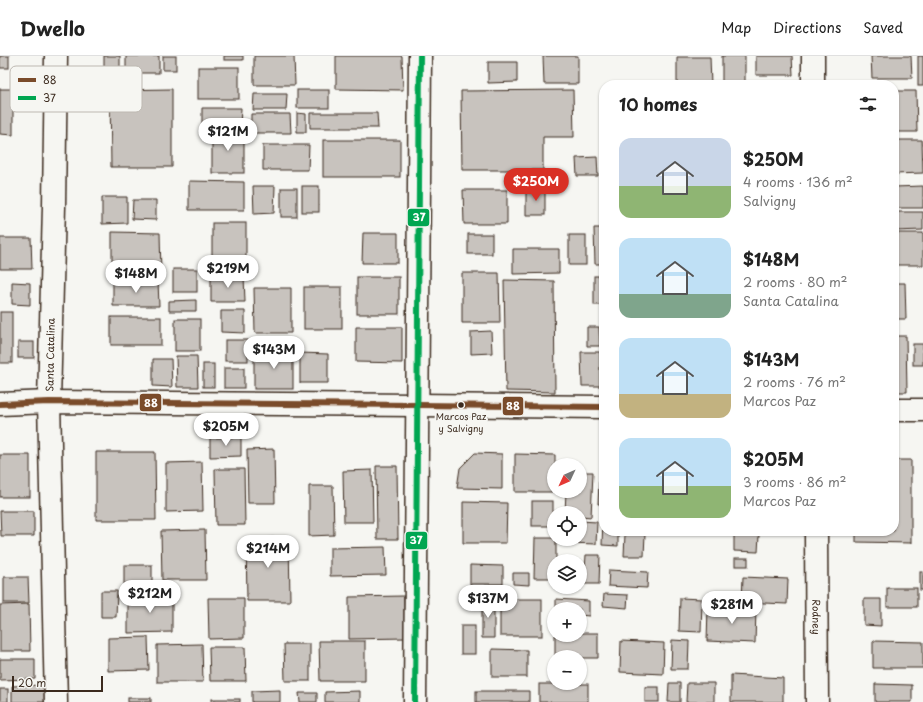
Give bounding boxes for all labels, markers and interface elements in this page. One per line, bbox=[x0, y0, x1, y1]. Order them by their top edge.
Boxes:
text: Dwello bbox=[20, 14, 85, 42]
text: Map bbox=[721, 17, 751, 38]
text: Directions bbox=[773, 17, 841, 38]
text: Saved bbox=[863, 17, 903, 38]
legend bbox=[10, 66, 142, 112]
text: 88 bbox=[43, 71, 57, 88]
text: 37 bbox=[43, 89, 56, 106]
text: 10 homes bbox=[619, 91, 697, 117]
icon: filters bbox=[857, 93, 879, 115]
pin: $121M bbox=[200, 118, 256, 152]
text: $121M bbox=[207, 121, 249, 140]
text: $250M bbox=[743, 146, 804, 172]
icon: home bbox=[651, 154, 699, 202]
pin: $250M bbox=[508, 168, 564, 202]
text: $250M bbox=[513, 171, 559, 190]
text: 4 rooms · 136 m² bbox=[743, 172, 853, 191]
text: Salvigny bbox=[743, 191, 796, 210]
line badge: 37 bbox=[407, 208, 430, 227]
text: 37 bbox=[413, 208, 426, 225]
text: $148M bbox=[743, 246, 799, 272]
icon: home bbox=[651, 254, 699, 302]
pin: $219M bbox=[200, 255, 256, 289]
text: $219M bbox=[206, 258, 250, 277]
pin: $148M bbox=[108, 260, 164, 294]
text: $148M bbox=[114, 263, 158, 282]
text: 2 rooms · 80 m² bbox=[743, 272, 848, 291]
text: Santa Catalina bbox=[743, 291, 839, 310]
street label: Santa Catalina bbox=[41, 317, 58, 392]
pin: $143M bbox=[246, 336, 302, 370]
text: $143M bbox=[252, 339, 296, 358]
text: $143M bbox=[743, 346, 799, 372]
icon: home bbox=[651, 354, 699, 402]
text: 2 rooms · 76 m² bbox=[743, 372, 846, 391]
text: Marcos Paz bbox=[743, 391, 816, 410]
line badge: 88 bbox=[139, 393, 162, 412]
text: 88 bbox=[144, 394, 158, 411]
line badge: 88 bbox=[502, 396, 524, 416]
text: 88 bbox=[506, 397, 520, 414]
marker: Marcos Paz y Salvigny bbox=[456, 400, 466, 410]
place label: Marcos Paz y Salvigny bbox=[436, 409, 487, 435]
pin: $205M bbox=[198, 413, 254, 447]
text: $205M bbox=[203, 416, 249, 435]
text: $205M bbox=[743, 446, 804, 472]
icon: home bbox=[651, 454, 699, 502]
north arrow bbox=[547, 458, 587, 498]
map controls bbox=[547, 458, 587, 690]
text: 3 rooms · 86 m² bbox=[743, 472, 846, 491]
text: Marcos Paz bbox=[743, 491, 816, 510]
button: locate bbox=[547, 506, 587, 546]
line badge: 37 bbox=[405, 531, 428, 550]
text: 37 bbox=[410, 531, 423, 548]
pin: $214M bbox=[240, 535, 296, 569]
text: $214M bbox=[246, 538, 290, 557]
button: layers bbox=[547, 554, 587, 594]
pin: $212M bbox=[122, 580, 178, 614]
text: $212M bbox=[128, 583, 172, 602]
pin: $137M bbox=[460, 585, 516, 619]
text: $137M bbox=[467, 588, 509, 607]
pin: $281M bbox=[704, 591, 760, 625]
text: $281M bbox=[710, 594, 754, 613]
street label: Rodney bbox=[809, 599, 825, 635]
button: + bbox=[547, 602, 587, 642]
button: − bbox=[547, 650, 587, 690]
scale bar bbox=[12, 674, 103, 693]
text: 20 m bbox=[18, 674, 46, 691]

